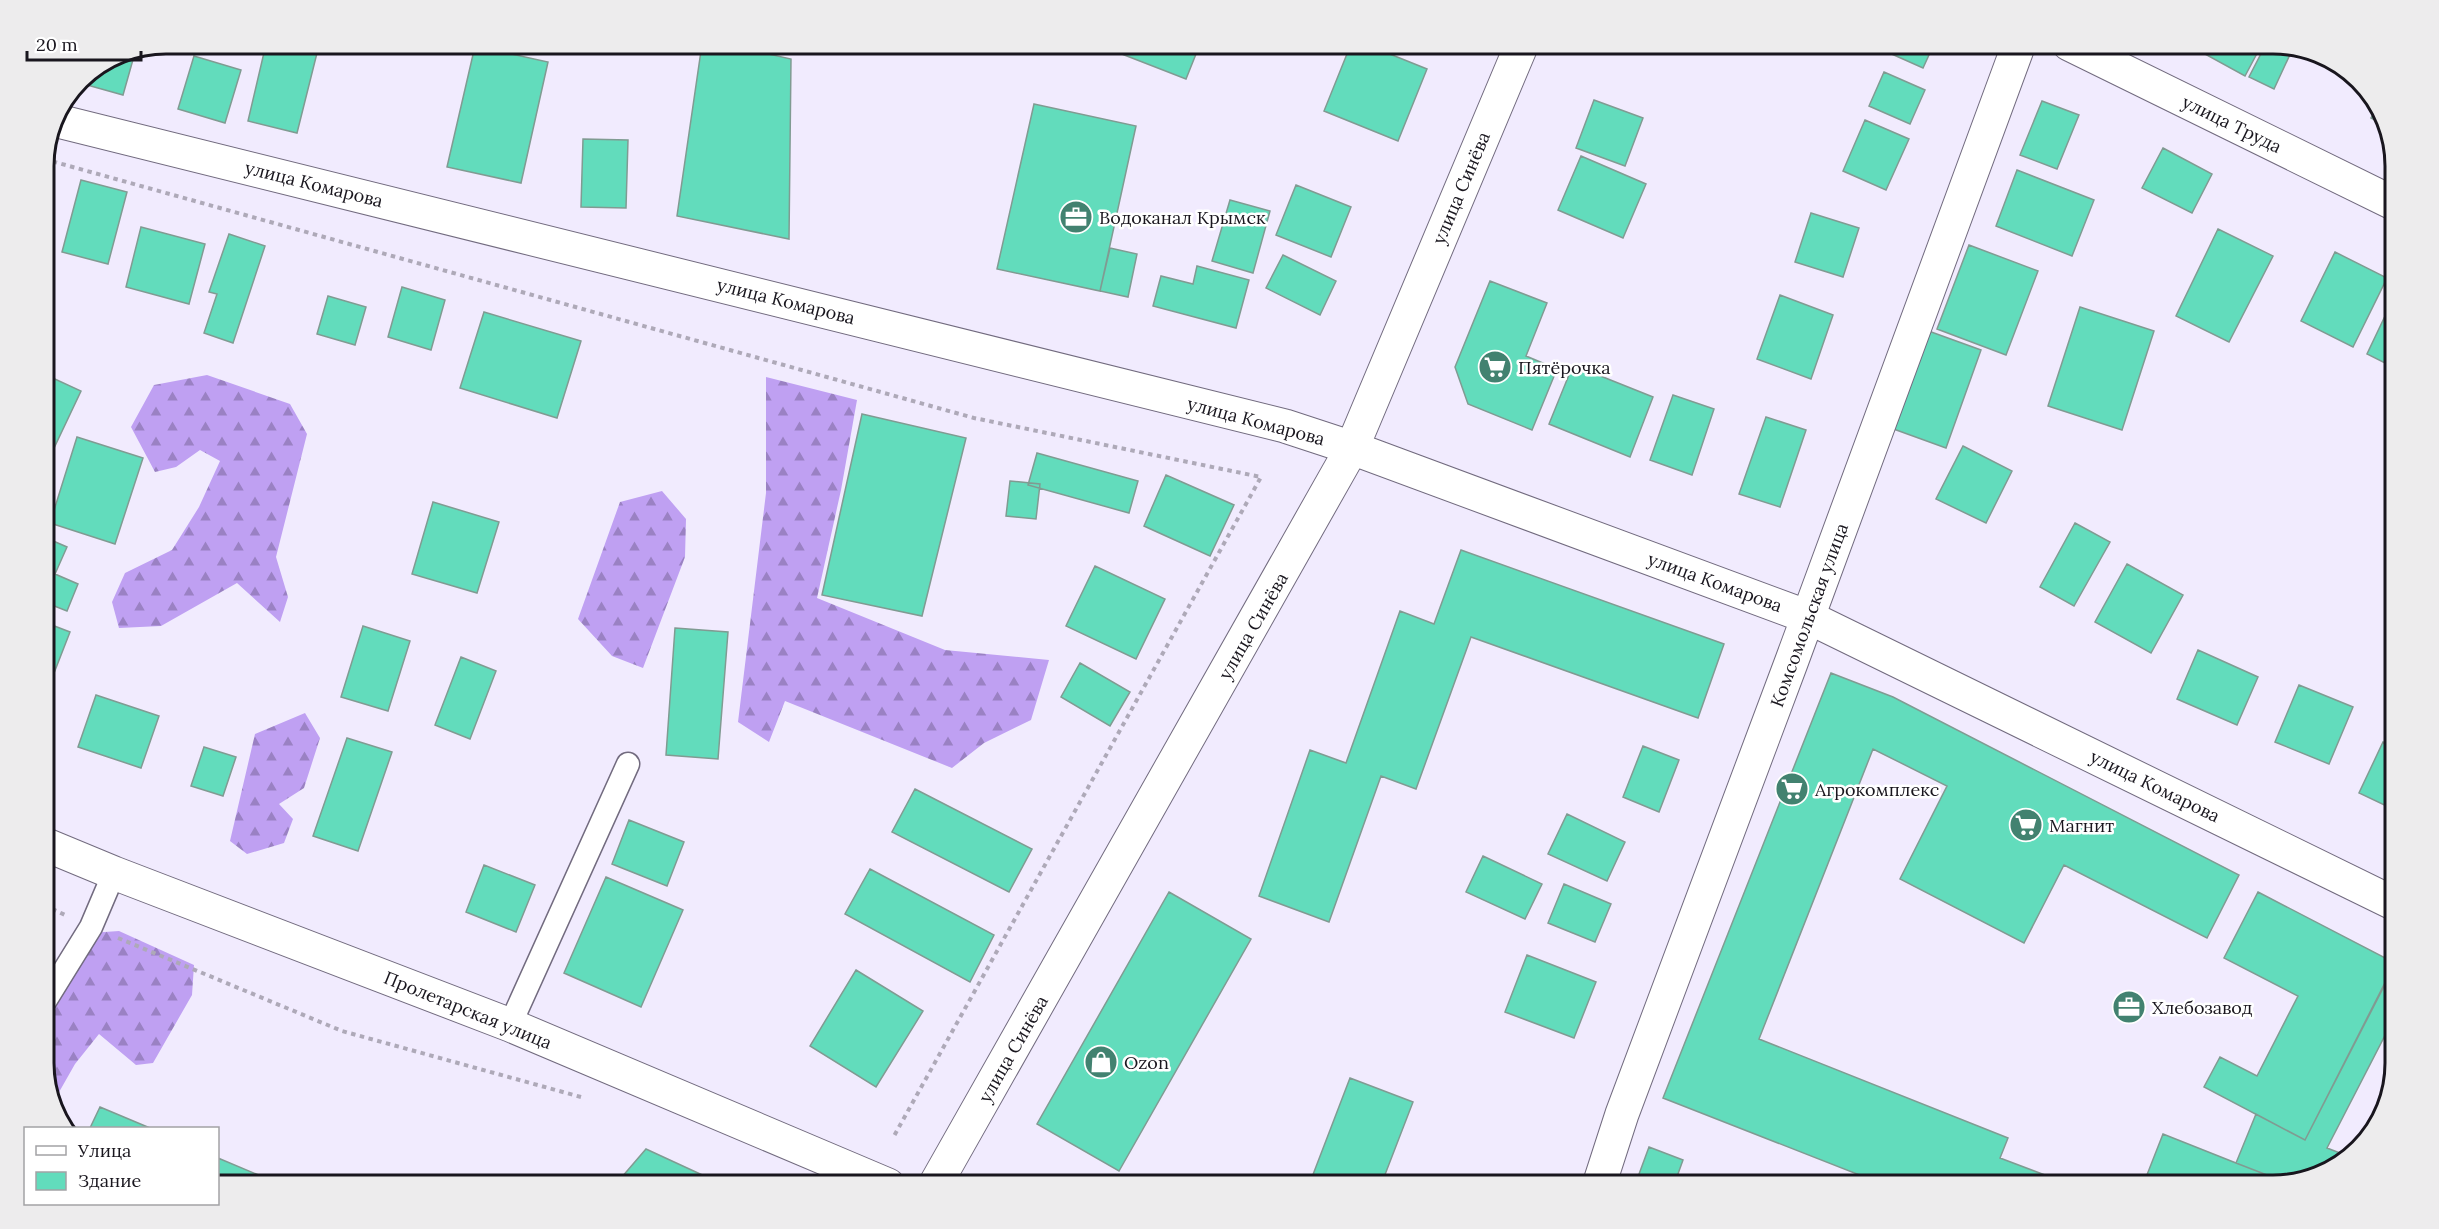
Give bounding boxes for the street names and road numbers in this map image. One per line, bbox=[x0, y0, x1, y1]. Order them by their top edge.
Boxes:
street label: улица Труда bbox=[2178, 90, 2286, 158]
street label: улица Синёва bbox=[1427, 128, 1495, 248]
street label: улица Комарова bbox=[243, 156, 385, 212]
street label: улица Комарова bbox=[715, 273, 857, 329]
street label: улица Комарова bbox=[1185, 392, 1327, 450]
street label: Комсомольская улица bbox=[1765, 520, 1853, 710]
street label: улица Комарова bbox=[1645, 547, 1785, 617]
street label: улица Синёва bbox=[1213, 568, 1293, 684]
street label: улица Комарова bbox=[2086, 745, 2224, 827]
street label: Пролетарская улица bbox=[381, 966, 555, 1054]
street label: улица Синёва bbox=[973, 991, 1053, 1107]

